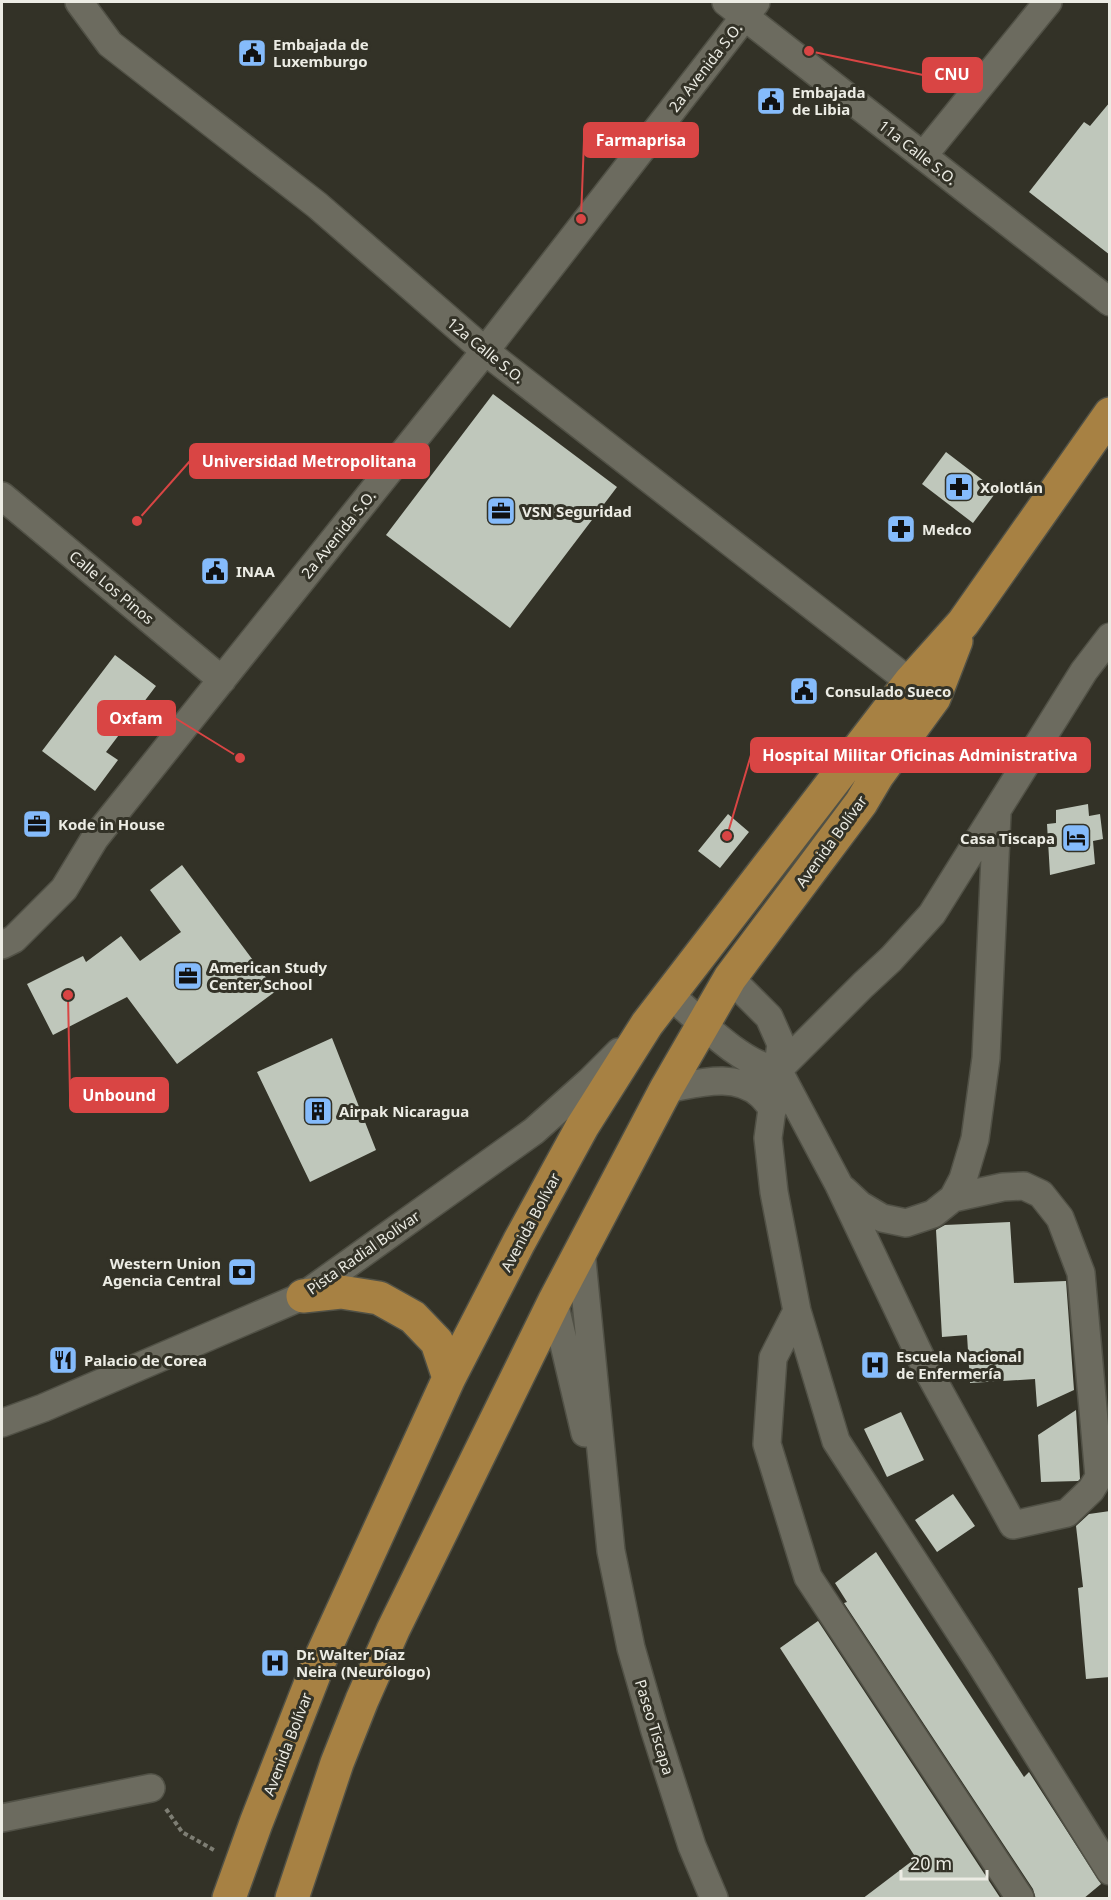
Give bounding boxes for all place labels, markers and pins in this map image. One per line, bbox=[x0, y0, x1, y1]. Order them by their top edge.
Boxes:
place label: Embajada de Luxemburgo bbox=[273, 34, 369, 71]
public building icon: Embajada de Luxemburgo bbox=[236, 37, 268, 69]
callout: CNU bbox=[923, 58, 982, 92]
place label: Embajada de Libia bbox=[792, 82, 865, 119]
public building icon: Embajada de Libia bbox=[755, 85, 787, 117]
callout: Farmaprisa bbox=[584, 123, 698, 157]
callout: Universidad Metropolitana bbox=[190, 444, 429, 478]
pharmacy icon: Xolotlán bbox=[943, 471, 975, 503]
place label: Xolotlán bbox=[980, 477, 1043, 497]
office icon: VSN Seguridad bbox=[485, 495, 517, 527]
place label: VSN Seguridad bbox=[522, 501, 632, 521]
pharmacy icon: Medco bbox=[885, 513, 917, 545]
place label: Medco bbox=[922, 519, 972, 539]
public building icon: INAA bbox=[199, 555, 231, 587]
place label: INAA bbox=[236, 561, 275, 581]
public building icon: Consulado Sueco bbox=[788, 675, 820, 707]
place label: Consulado Sueco bbox=[825, 681, 951, 701]
callout: Oxfam bbox=[98, 701, 175, 735]
callout: Hospital Militar Oficinas Administrativa bbox=[751, 738, 1090, 772]
office icon: Kode in House bbox=[21, 808, 53, 840]
place label: Kode in House bbox=[58, 814, 165, 834]
hotel icon: Casa Tiscapa bbox=[1060, 822, 1092, 854]
place label: Casa Tiscapa bbox=[960, 828, 1055, 848]
place label: American Study Center School bbox=[209, 957, 328, 994]
office icon: American Study Center School bbox=[172, 960, 204, 992]
callout: Unbound bbox=[70, 1078, 168, 1112]
building icon: Airpak Nicaragua bbox=[302, 1095, 334, 1127]
place label: Airpak Nicaragua bbox=[339, 1101, 469, 1121]
place label: Western Union Agencia Central bbox=[103, 1253, 221, 1290]
bank icon: Western Union Agencia Central bbox=[226, 1256, 258, 1288]
restaurant icon: Palacio de Corea bbox=[47, 1344, 79, 1376]
place label: Escuela Nacional de Enfermería bbox=[896, 1346, 1022, 1383]
hospital icon: Escuela Nacional de Enfermería bbox=[859, 1349, 891, 1381]
place label: Palacio de Corea bbox=[84, 1350, 207, 1370]
place label: Dr. Walter Díaz Neira (Neurólogo) bbox=[296, 1644, 430, 1681]
hospital icon: Dr. Walter Díaz Neira (Neurólogo) bbox=[259, 1647, 291, 1679]

